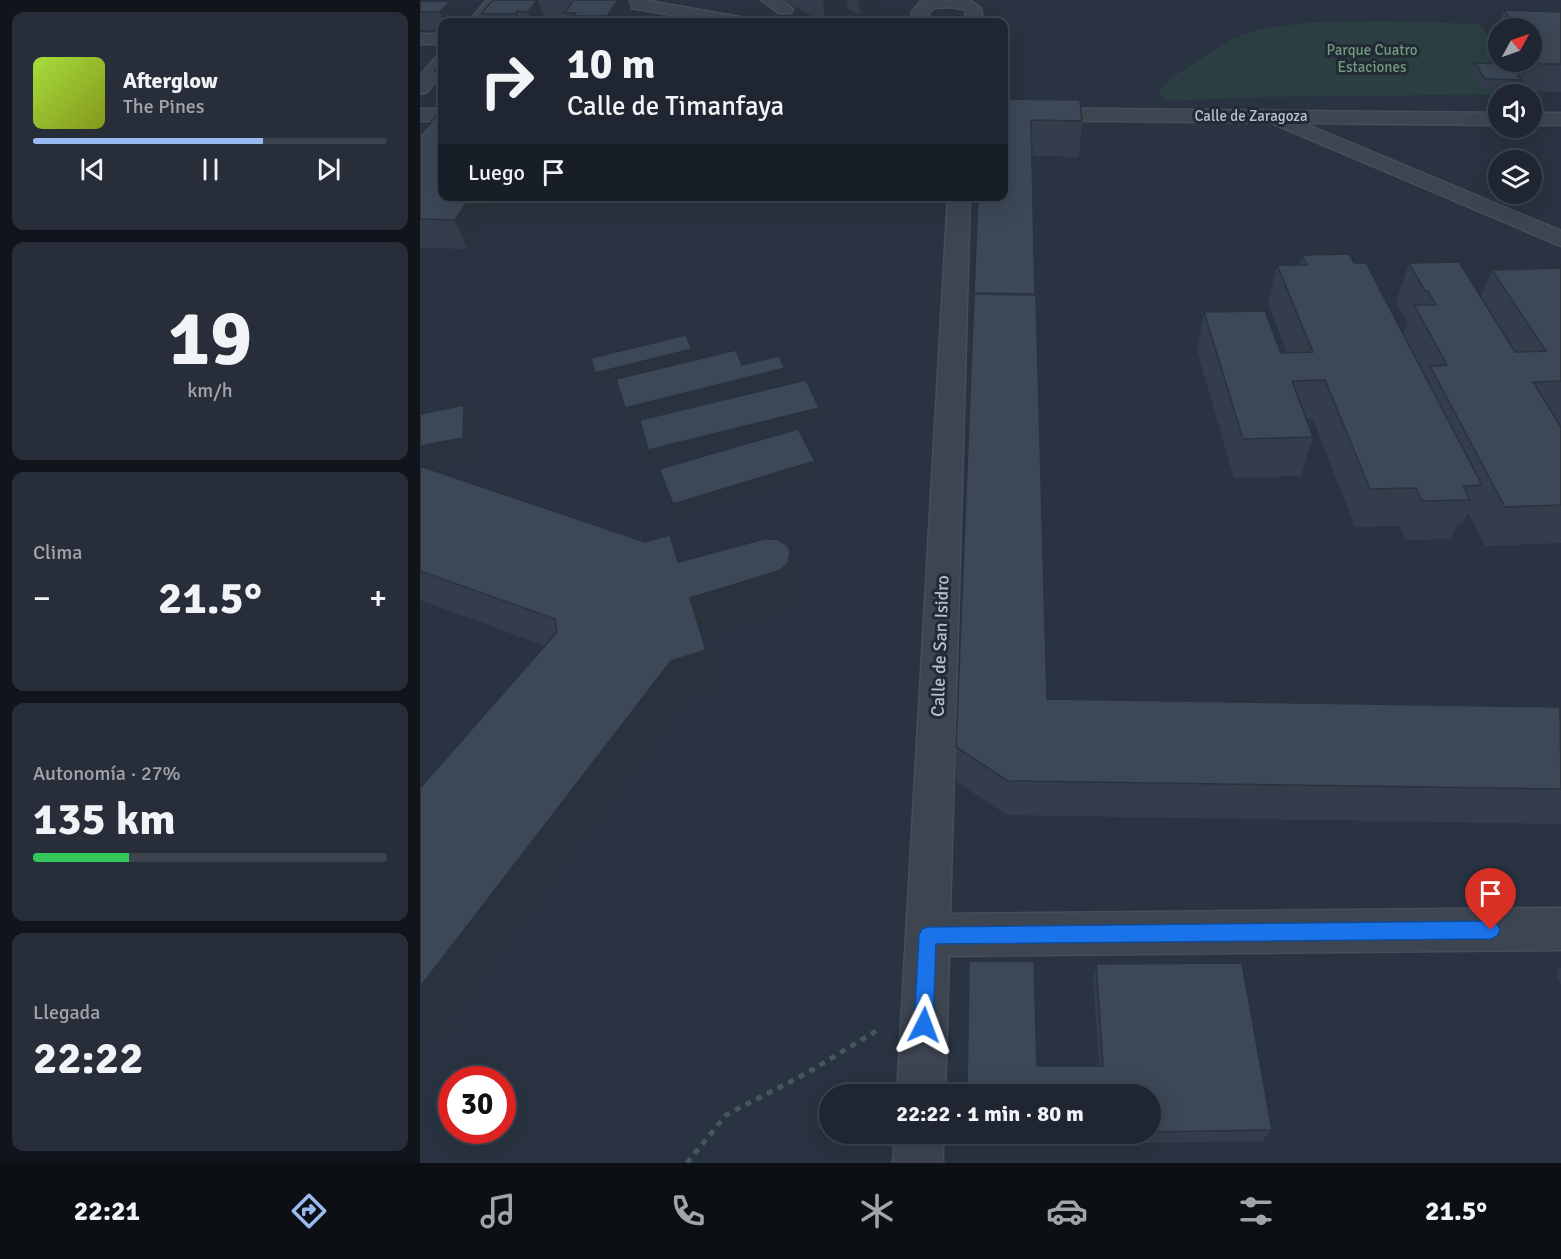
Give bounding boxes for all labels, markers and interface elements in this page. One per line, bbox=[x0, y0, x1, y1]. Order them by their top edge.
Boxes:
north arrow bbox=[1488, 18, 1542, 72]
map controls bbox=[1488, 18, 1542, 204]
text: 10 m bbox=[567, 39, 656, 90]
park label: Parque Cuatro Estaciones bbox=[1327, 41, 1418, 76]
icon: right bbox=[468, 42, 546, 120]
text: Afterglow bbox=[123, 67, 218, 94]
button: sound bbox=[1488, 84, 1542, 138]
text: Calle de Timanfaya bbox=[567, 90, 784, 123]
text: The Pines bbox=[123, 94, 205, 119]
street label: Calle de Zaragoza bbox=[1194, 107, 1308, 125]
button: layers bbox=[1488, 150, 1542, 204]
icon: previous bbox=[76, 153, 109, 186]
icon: pause bbox=[194, 153, 227, 186]
icon: next bbox=[312, 153, 345, 186]
icon: arrive bbox=[537, 156, 570, 189]
text: Luego bbox=[468, 159, 525, 186]
text: 19 bbox=[168, 291, 252, 387]
text: km/h bbox=[187, 378, 233, 403]
text: Clima bbox=[33, 540, 82, 565]
text: 21.5° bbox=[158, 571, 262, 626]
street label: Calle de San Isidro bbox=[927, 575, 953, 717]
text: − bbox=[33, 578, 51, 619]
text: + bbox=[369, 578, 387, 619]
text: Autonomía · 27% bbox=[33, 761, 181, 786]
text: 135 km bbox=[33, 792, 176, 847]
pin bbox=[1465, 868, 1516, 930]
icon: arrive bbox=[1474, 877, 1507, 910]
position arrow bbox=[892, 993, 956, 1057]
text: Llegada bbox=[33, 1000, 100, 1025]
text: 22:22 bbox=[33, 1031, 143, 1086]
speed limit sign: 30 bbox=[438, 1066, 516, 1144]
text: 22:22 · 1 min · 80 m bbox=[896, 1100, 1084, 1127]
icon: directions bbox=[288, 1190, 330, 1232]
icon: music bbox=[477, 1190, 519, 1232]
icon: phone bbox=[667, 1190, 709, 1232]
icon: climate bbox=[856, 1190, 898, 1232]
icon: car bbox=[1046, 1190, 1088, 1232]
icon: filters bbox=[1235, 1190, 1277, 1232]
text: 22:21 bbox=[74, 1195, 140, 1228]
text: 21.5° bbox=[1425, 1195, 1487, 1228]

